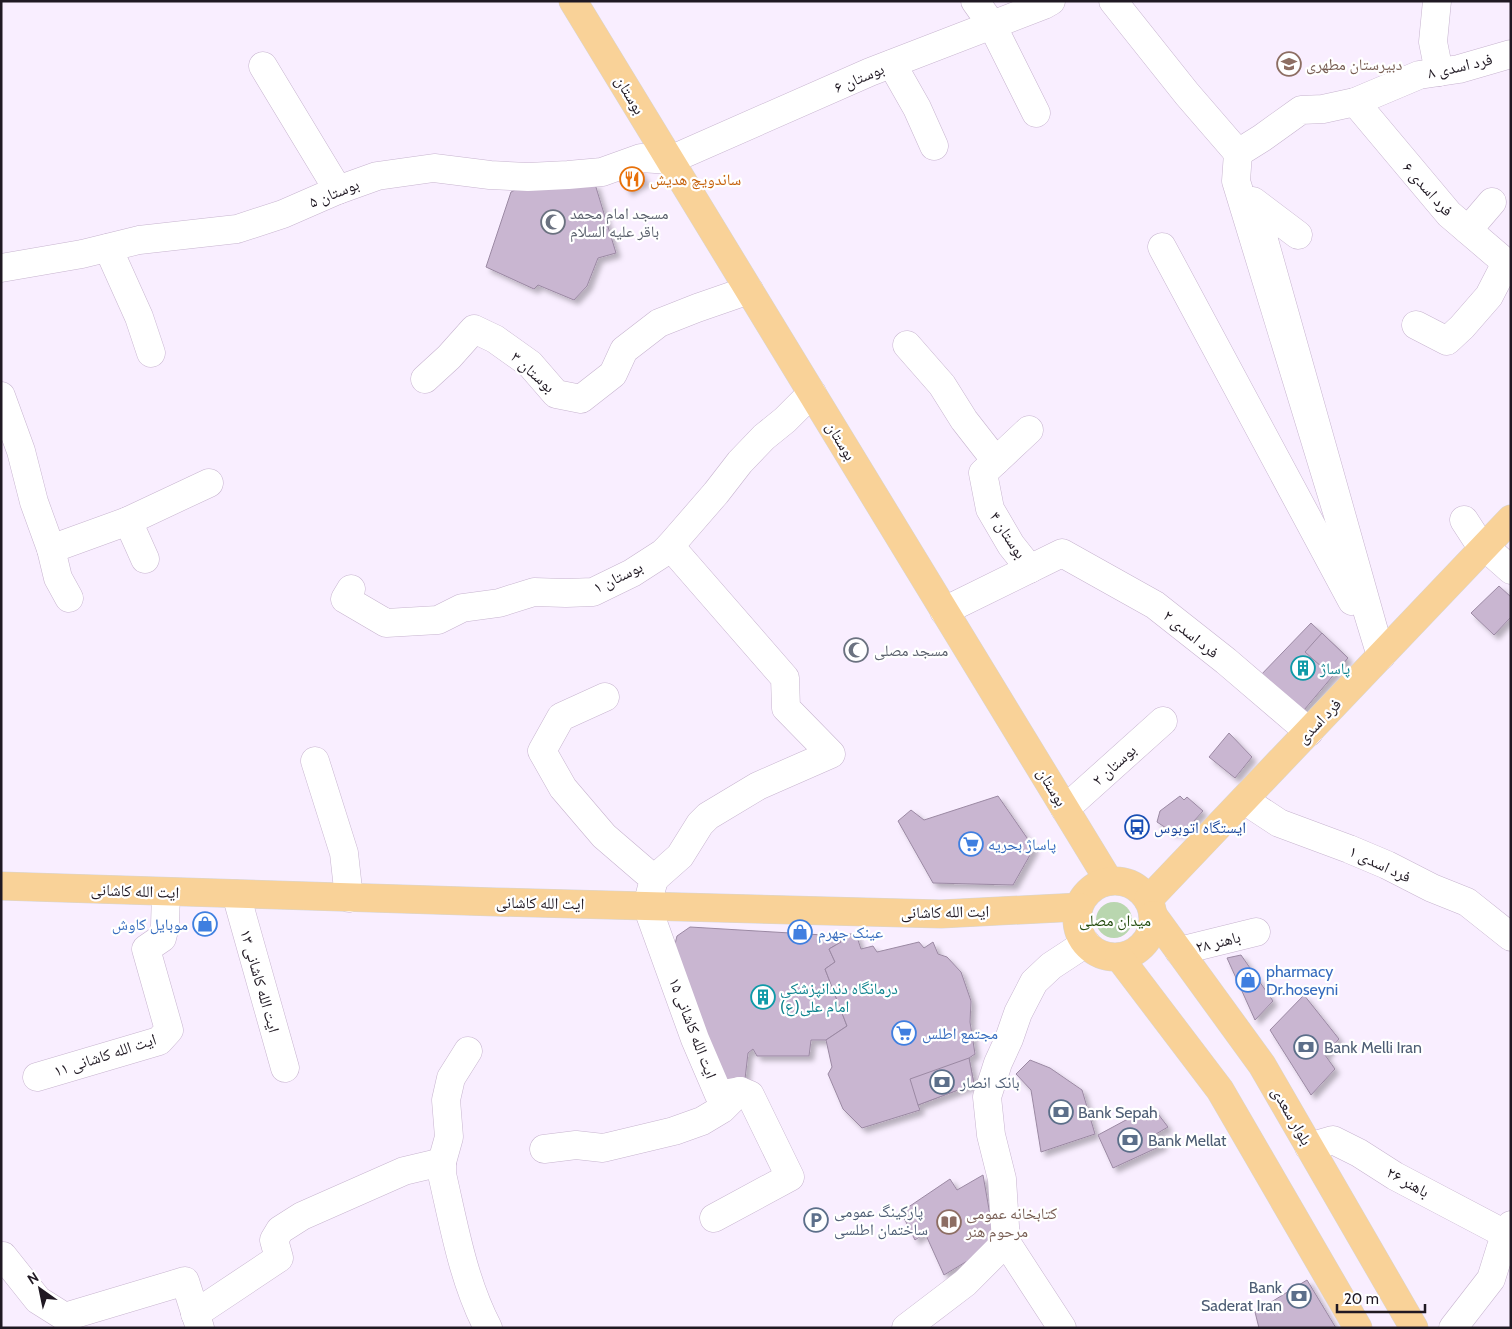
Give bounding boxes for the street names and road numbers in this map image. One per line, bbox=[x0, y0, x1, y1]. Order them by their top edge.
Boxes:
street label: فرد اسدی ۸ bbox=[1426, 49, 1495, 84]
street label: بوستان ۶ bbox=[831, 59, 887, 98]
street label: بوستان bbox=[610, 72, 649, 118]
street label: فرد اسدی ۶ bbox=[1398, 158, 1457, 221]
street label: بوستان ۵ bbox=[306, 174, 362, 213]
street label: بوستان ۳ bbox=[507, 347, 559, 397]
street label: بوستان bbox=[821, 418, 860, 464]
street label: بوستان ۴ bbox=[985, 508, 1030, 563]
street label: بوستان ۱ bbox=[590, 557, 646, 598]
street label: فرد اسدی ۲ bbox=[1159, 606, 1223, 663]
street label: فرد اسدی bbox=[1293, 695, 1346, 748]
street label: بوستان ۲ bbox=[1088, 740, 1140, 790]
street label: بوستان bbox=[1032, 764, 1071, 810]
street label: فرد اسدی ۱ bbox=[1346, 841, 1414, 887]
street label: ایت الله کاشانی bbox=[90, 880, 180, 903]
street label: ایت الله کاشانی bbox=[496, 893, 584, 914]
street label: ایت الله کاشانی bbox=[901, 902, 989, 923]
street label: ایت الله کاشانی ۱۳ bbox=[235, 927, 284, 1035]
street label: باهنر ۲۸ bbox=[1194, 927, 1242, 957]
street label: ایت الله کاشانی ۱۵ bbox=[664, 975, 721, 1082]
street label: ایت الله کاشانی ۱۱ bbox=[51, 1030, 159, 1081]
street label: بلوار سعدی bbox=[1267, 1084, 1316, 1149]
street label: باهنر ۲۶ bbox=[1383, 1163, 1433, 1201]

